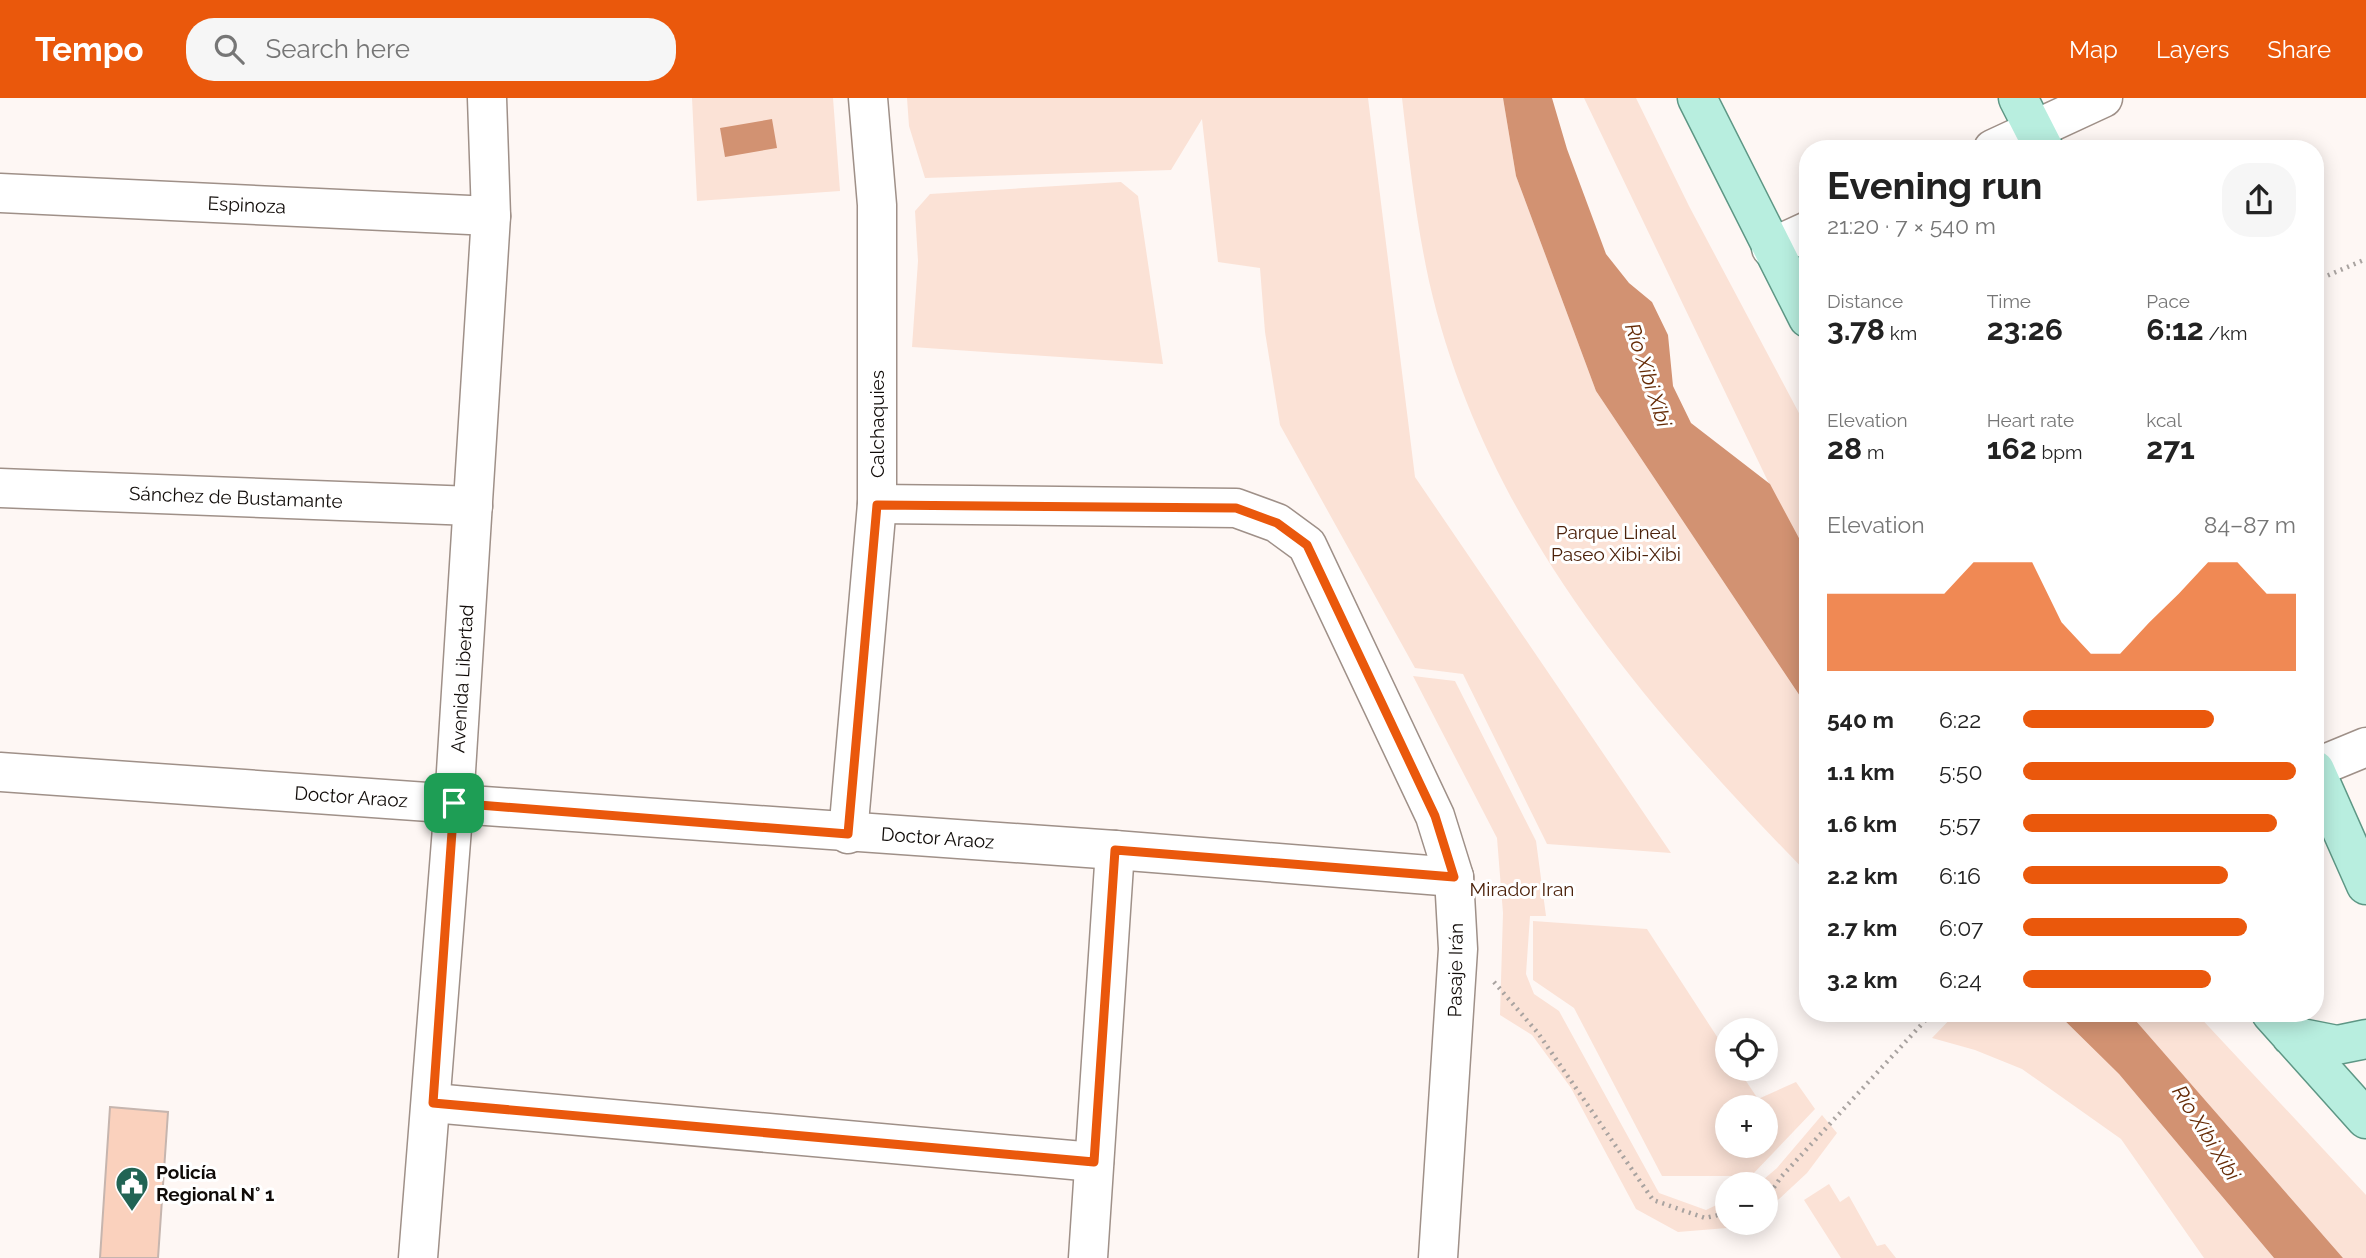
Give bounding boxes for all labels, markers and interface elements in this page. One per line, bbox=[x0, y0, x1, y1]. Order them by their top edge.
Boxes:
search box bbox=[186, 18, 676, 81]
text: Tempo bbox=[35, 30, 144, 69]
icon: search bbox=[210, 30, 248, 68]
text: Search here bbox=[266, 34, 410, 64]
text: Map bbox=[2069, 35, 2118, 64]
text: Layers bbox=[2156, 35, 2229, 64]
text: Share bbox=[2267, 35, 2331, 64]
text: Evening run bbox=[1827, 163, 2042, 208]
button: share bbox=[2222, 163, 2296, 237]
street label: Espinoza bbox=[207, 192, 286, 217]
text: 21:20 · 7 × 540 m bbox=[1827, 212, 1996, 239]
text: Distance bbox=[1827, 290, 1903, 312]
text: Time bbox=[1987, 290, 2031, 312]
text: Pace bbox=[2146, 290, 2190, 312]
text: 3.78 bbox=[1827, 312, 1885, 347]
text: 23:26 bbox=[1987, 312, 2063, 347]
text: 6:12 bbox=[2146, 312, 2204, 347]
water label: Río Xibi Xibi bbox=[1620, 320, 1677, 430]
text: km bbox=[1885, 322, 1917, 344]
text: /km bbox=[2204, 322, 2248, 344]
street label: Calchaquies bbox=[866, 370, 888, 478]
text: Elevation bbox=[1827, 409, 1908, 431]
text: Heart rate bbox=[1987, 409, 2074, 431]
text: kcal bbox=[2146, 409, 2182, 431]
text: 28 bbox=[1827, 431, 1862, 466]
text: 162 bbox=[1987, 431, 2037, 466]
text: 271 bbox=[2146, 431, 2195, 466]
text: m bbox=[1862, 441, 1884, 463]
text: bpm bbox=[2037, 441, 2082, 463]
street label: Sánchez de Bustamante bbox=[129, 482, 343, 512]
text: Elevation bbox=[1827, 511, 1925, 538]
text: 84–87 m bbox=[2204, 511, 2296, 538]
park label: Parque Lineal Paseo Xibi-Xibi bbox=[1551, 521, 1681, 565]
street label: Avenida Libertad bbox=[446, 604, 477, 754]
text: 540 m bbox=[1827, 706, 1894, 733]
text: 6:22 bbox=[1939, 706, 1981, 733]
text: 1.1 km bbox=[1827, 758, 1895, 785]
text: 5:50 bbox=[1939, 758, 1982, 785]
pin bbox=[424, 773, 484, 833]
street label: Doctor Araoz bbox=[294, 782, 409, 812]
icon: arrive bbox=[435, 784, 473, 822]
text: 1.6 km bbox=[1827, 810, 1897, 837]
text: 5:57 bbox=[1939, 810, 1981, 837]
street label: Doctor Araoz bbox=[880, 823, 995, 853]
text: 2.2 km bbox=[1827, 862, 1898, 889]
text: 6:16 bbox=[1939, 862, 1981, 889]
park label: Mirador Iran bbox=[1470, 878, 1574, 900]
text: 2.7 km bbox=[1827, 914, 1897, 941]
text: 6:07 bbox=[1939, 914, 1983, 941]
street label: Pasaje Irán bbox=[1443, 922, 1467, 1018]
text: 3.2 km bbox=[1827, 966, 1898, 993]
text: 6:24 bbox=[1939, 966, 1982, 993]
map controls bbox=[1715, 1018, 1778, 1235]
button: locate bbox=[1715, 1018, 1778, 1081]
water label: Río Xibi Xibi bbox=[2167, 1080, 2246, 1185]
button: + bbox=[1715, 1095, 1778, 1158]
place label: Policía Regional N° 1 bbox=[156, 1161, 274, 1205]
public building icon: Policía Regional N° 1 bbox=[113, 1164, 151, 1213]
button: − bbox=[1715, 1172, 1778, 1235]

